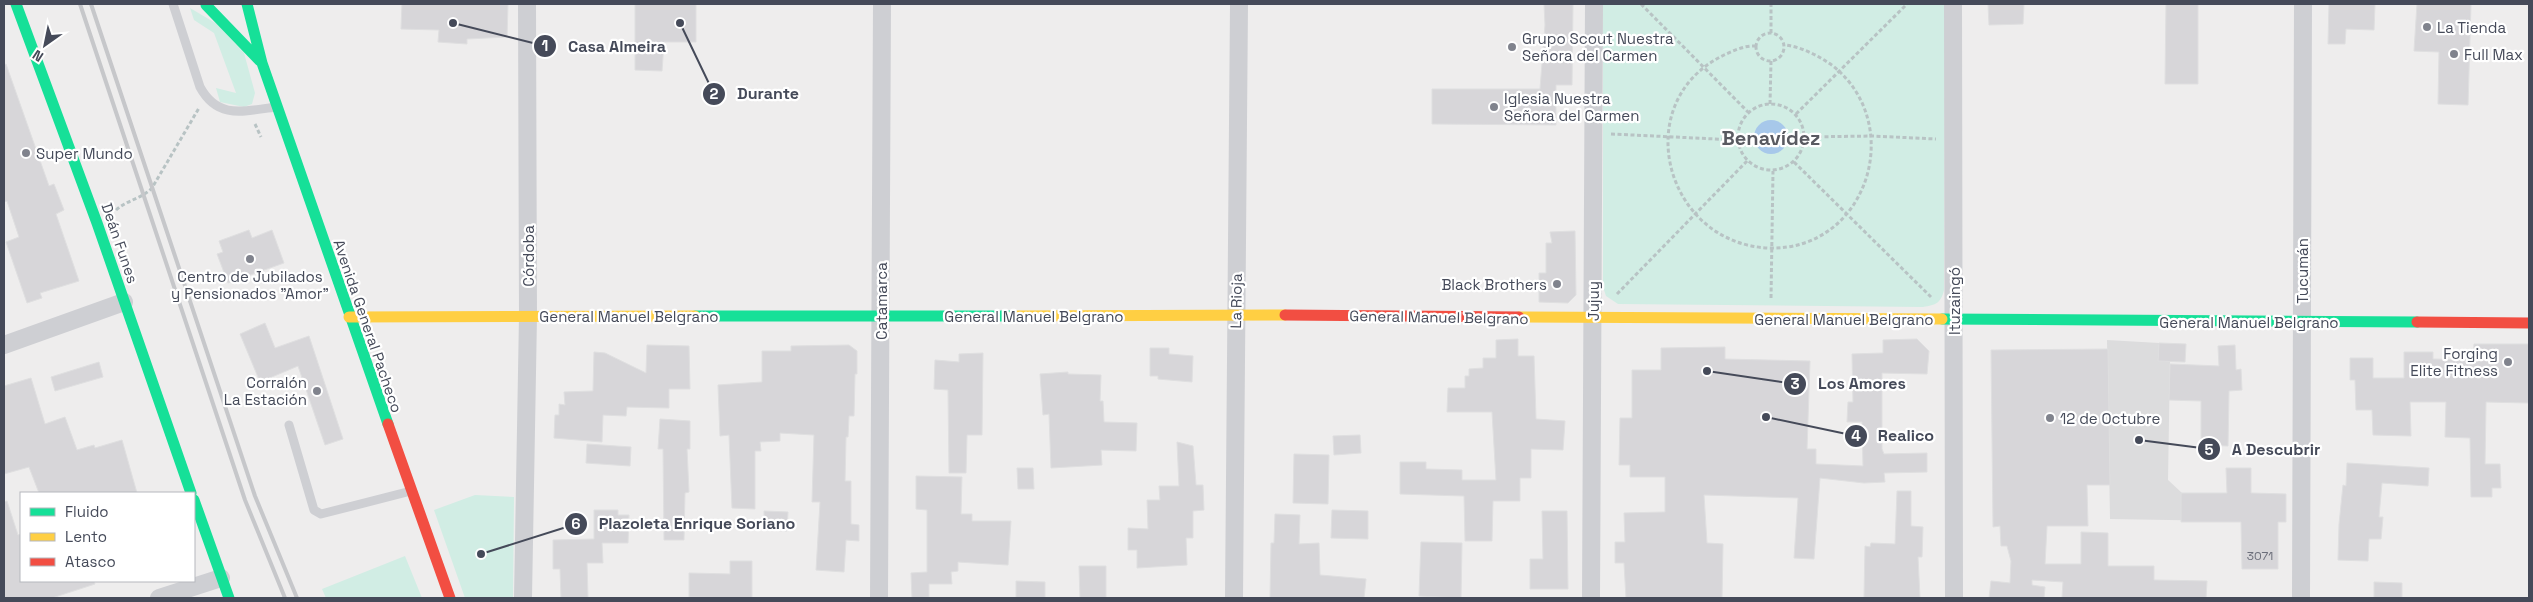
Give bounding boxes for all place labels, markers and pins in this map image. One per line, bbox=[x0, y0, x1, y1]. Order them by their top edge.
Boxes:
place label: La Tienda bbox=[2437, 18, 2506, 37]
marker: La Tienda bbox=[2421, 21, 2433, 33]
place label: Grupo Scout Nuestra Señora del Carmen bbox=[1522, 29, 1674, 65]
callout: Casa Almeira bbox=[533, 30, 676, 61]
marker: Grupo Scout Nuestra Señora del Carmen bbox=[1506, 41, 1518, 53]
place label: Full Max bbox=[2464, 45, 2523, 64]
marker: Full Max bbox=[2448, 48, 2460, 60]
callout: Durante bbox=[702, 78, 808, 109]
place label: Iglesia Nuestra Señora del Carmen bbox=[1504, 89, 1639, 125]
marker: Iglesia Nuestra Señora del Carmen bbox=[1488, 101, 1500, 113]
place label: Super Mundo bbox=[36, 144, 133, 163]
marker: Super Mundo bbox=[20, 147, 32, 159]
marker: Centro de Jubilados y Pensionados "Amor" bbox=[244, 253, 256, 265]
place label: Centro de Jubilados y Pensionados "Amor" bbox=[171, 267, 329, 303]
place label: Black Brothers bbox=[1441, 275, 1547, 294]
marker: Black Brothers bbox=[1551, 278, 1563, 290]
place label: Forging Elite Fitness bbox=[2410, 344, 2498, 380]
marker: Forging Elite Fitness bbox=[2502, 356, 2514, 368]
callout: Los Amores bbox=[1783, 368, 1916, 399]
place label: Corralón La Estación bbox=[224, 373, 307, 409]
marker: Corralón La Estación bbox=[311, 385, 323, 397]
place label: 12 de Octubre bbox=[2060, 409, 2160, 428]
marker: 12 de Octubre bbox=[2044, 412, 2056, 424]
callout: Realico bbox=[1843, 420, 1944, 451]
callout: A Descubrir bbox=[2196, 434, 2330, 465]
callout: Plazoleta Enrique Soriano bbox=[563, 508, 805, 539]

